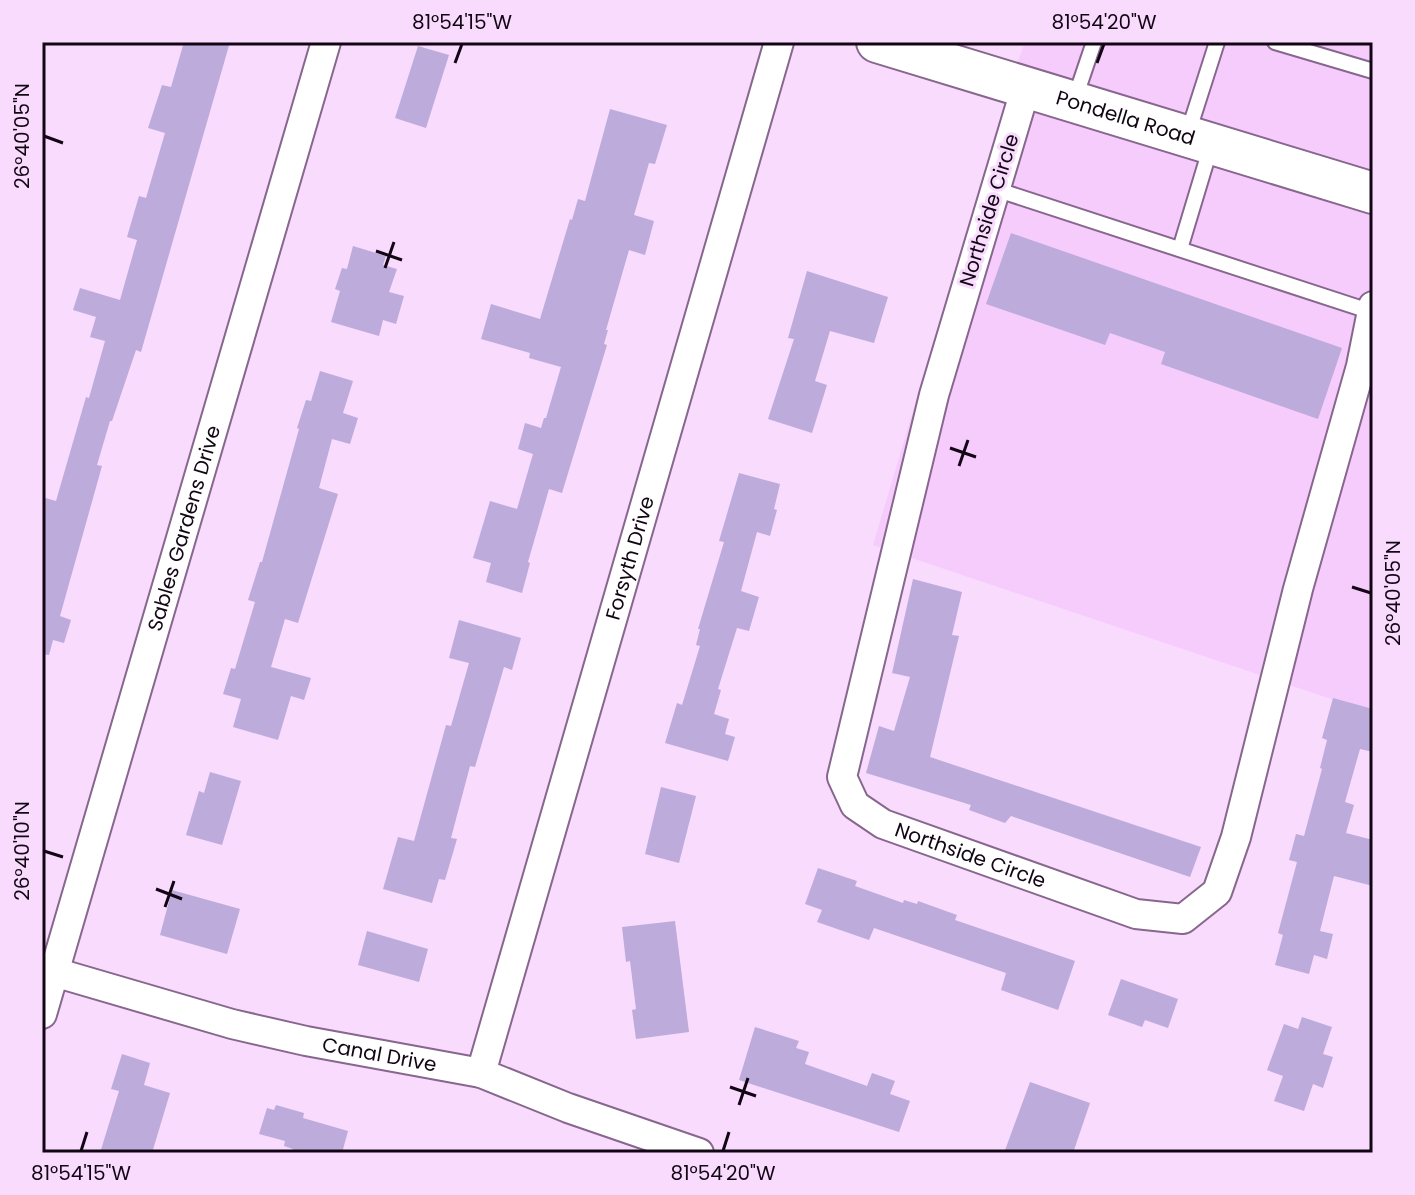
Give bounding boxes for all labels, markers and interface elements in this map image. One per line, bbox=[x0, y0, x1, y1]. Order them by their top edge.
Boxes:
text: 81°54'15"W bbox=[412, 8, 512, 36]
text: 81°54'20"W bbox=[1052, 8, 1157, 36]
text: 26°40'05"N bbox=[8, 83, 36, 189]
street label: Pondella Road bbox=[1053, 83, 1199, 152]
street label: Northside Circle bbox=[952, 130, 1026, 290]
street label: Sables Gardens Drive bbox=[141, 422, 227, 635]
street label: Forsyth Drive bbox=[599, 493, 661, 623]
text: 26°40'05"N bbox=[1379, 540, 1407, 646]
text: 26°40'10"N bbox=[8, 801, 36, 901]
street label: Northside Circle bbox=[891, 815, 1050, 895]
street label: Canal Drive bbox=[320, 1030, 439, 1079]
text: 81°54'15"W bbox=[31, 1159, 131, 1187]
text: 81°54'20"W bbox=[671, 1159, 776, 1187]

